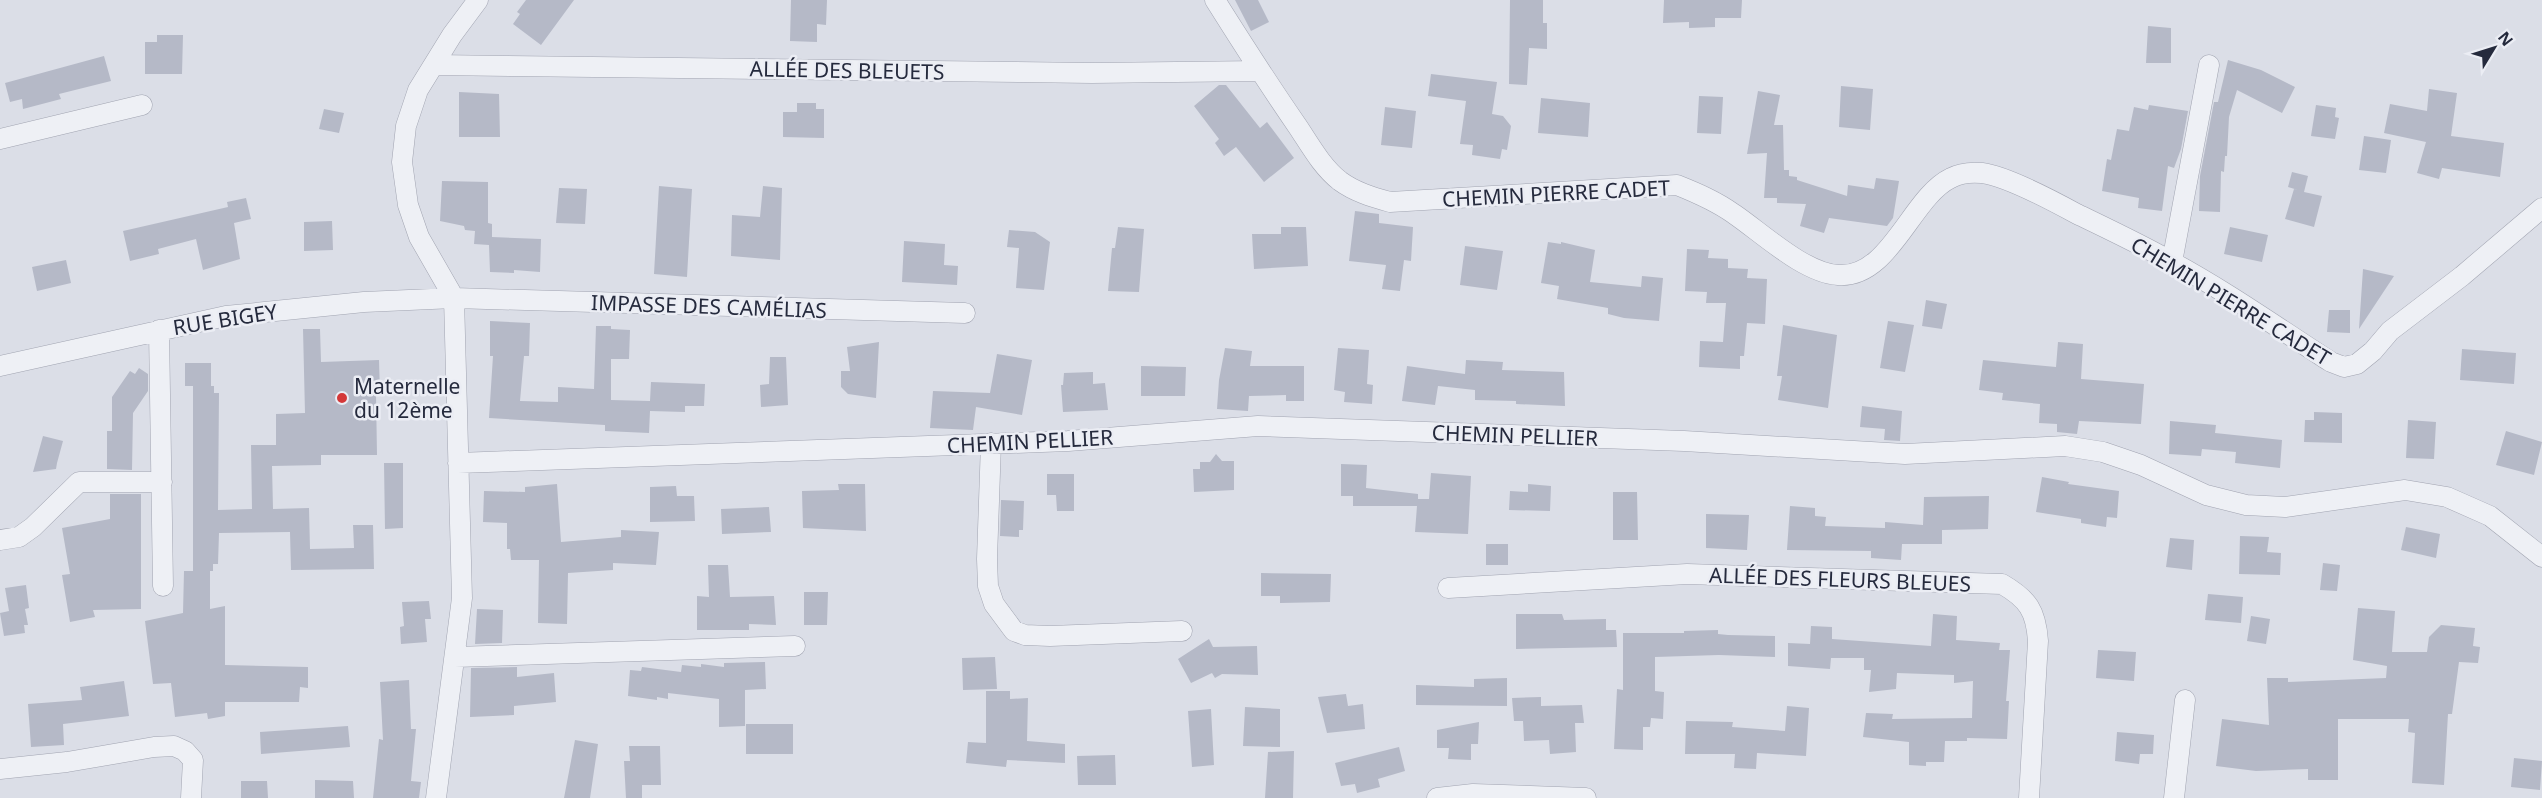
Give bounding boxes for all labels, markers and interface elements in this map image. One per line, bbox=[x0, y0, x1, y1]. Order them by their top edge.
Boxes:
north arrow bbox=[2464, 18, 2524, 78]
text: N bbox=[2493, 27, 2518, 51]
street label: ALLÉE DES BLEUETS bbox=[749, 54, 945, 86]
street label: CHEMIN PIERRE CADET bbox=[1441, 173, 1671, 213]
street label: CHEMIN PIERRE CADET bbox=[2126, 230, 2336, 372]
street label: IMPASSE DES CAMÉLIAS bbox=[591, 288, 827, 324]
street label: RUE BIGEY bbox=[171, 297, 279, 341]
place label: Maternelle du 12ème bbox=[354, 372, 460, 424]
marker: Maternelle du 12ème bbox=[335, 391, 349, 405]
street label: CHEMIN PELLIER bbox=[1431, 418, 1599, 452]
street label: CHEMIN PELLIER bbox=[946, 423, 1114, 459]
street label: ALLÉE DES FLEURS BLEUES bbox=[1709, 560, 1971, 598]

